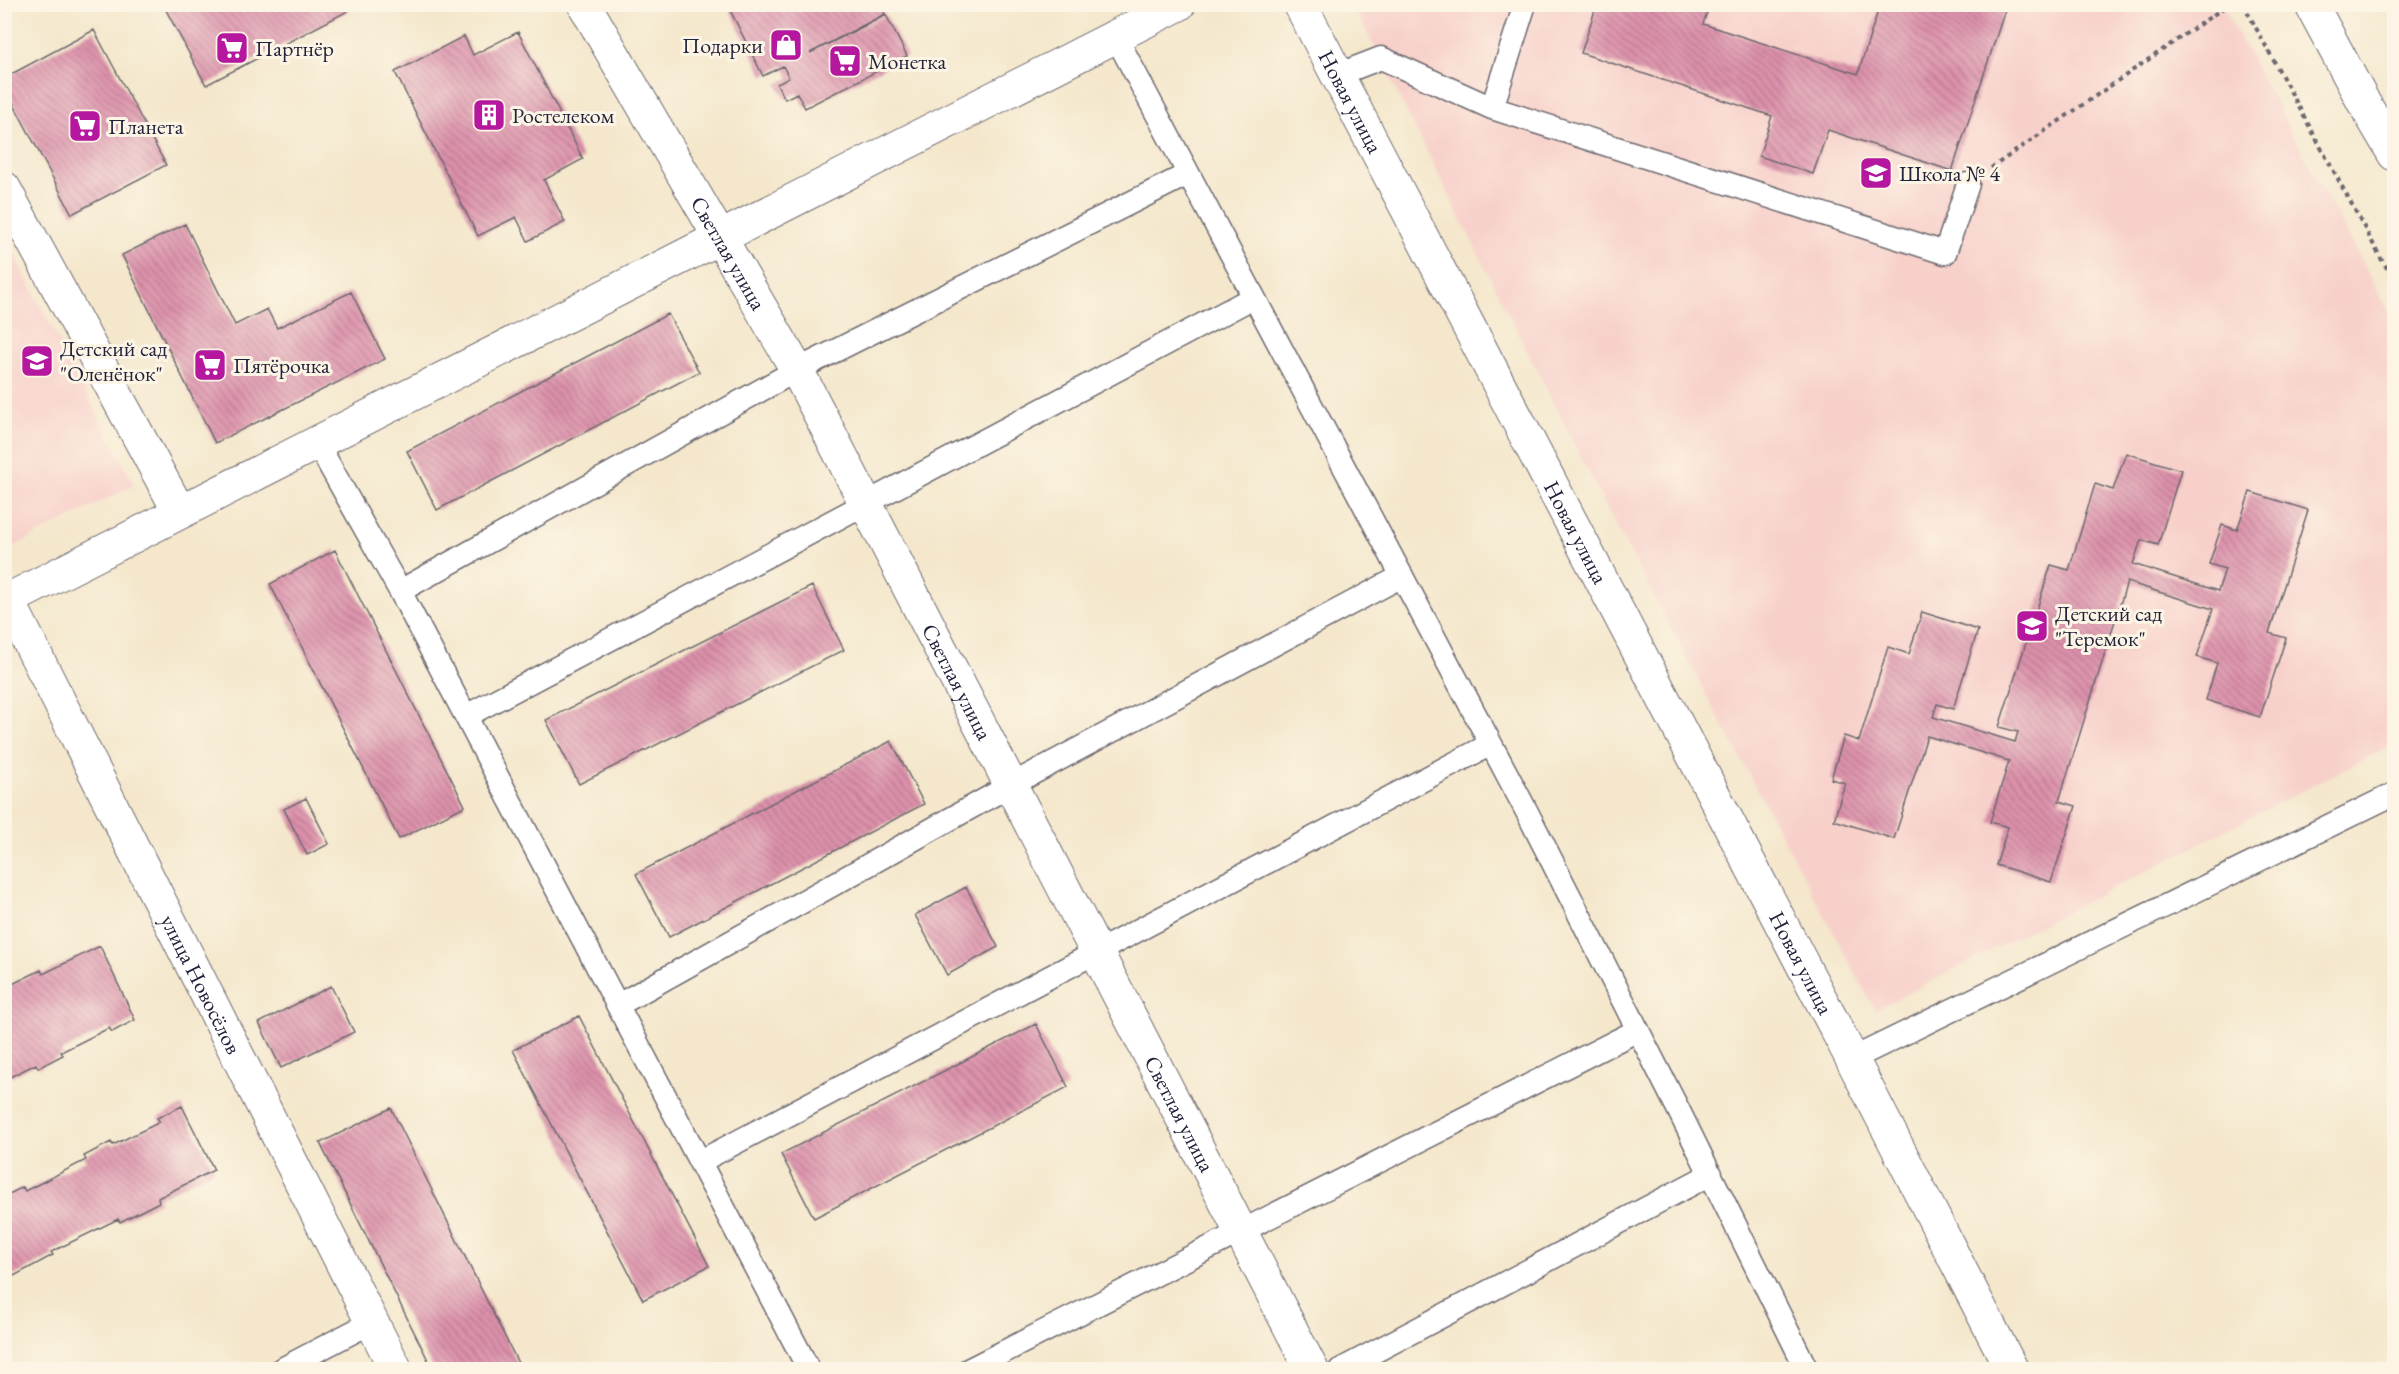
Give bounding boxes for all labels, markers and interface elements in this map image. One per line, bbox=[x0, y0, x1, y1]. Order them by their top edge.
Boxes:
shop icon: Подарки bbox=[768, 27, 804, 63]
supermarket icon: Партнёр bbox=[214, 30, 250, 66]
place label: Подарки bbox=[682, 31, 763, 60]
place label: Партнёр bbox=[255, 34, 334, 63]
supermarket icon: Монетка bbox=[827, 43, 863, 79]
street label: Новая улица bbox=[1312, 45, 1390, 158]
place label: Монетка bbox=[868, 47, 947, 76]
building icon: Ростелеком bbox=[471, 97, 507, 133]
place label: Ростелеком bbox=[512, 101, 614, 130]
supermarket icon: Планета bbox=[67, 108, 103, 144]
place label: Планета bbox=[108, 112, 184, 141]
school or university icon: Школа № 4 bbox=[1858, 155, 1894, 191]
place label: Школа № 4 bbox=[1899, 159, 2000, 188]
street label: Светлая улица bbox=[684, 191, 773, 315]
place label: Детский сад "Оленёнок" bbox=[60, 334, 167, 388]
school or university icon: Детский сад "Оленёнок" bbox=[19, 343, 55, 379]
supermarket icon: Пятёрочка bbox=[192, 347, 228, 383]
place label: Пятёрочка bbox=[233, 351, 330, 380]
street label: Новая улица bbox=[1537, 476, 1615, 589]
place label: Детский сад "Теремок" bbox=[2055, 599, 2162, 653]
school or university icon: Детский сад "Теремок" bbox=[2014, 608, 2050, 644]
street label: Светлая улица bbox=[916, 619, 1000, 745]
street label: Новая улица bbox=[1763, 906, 1841, 1019]
street label: улица Новосёлов bbox=[154, 909, 249, 1059]
street label: Светлая улица bbox=[1138, 1051, 1222, 1177]

